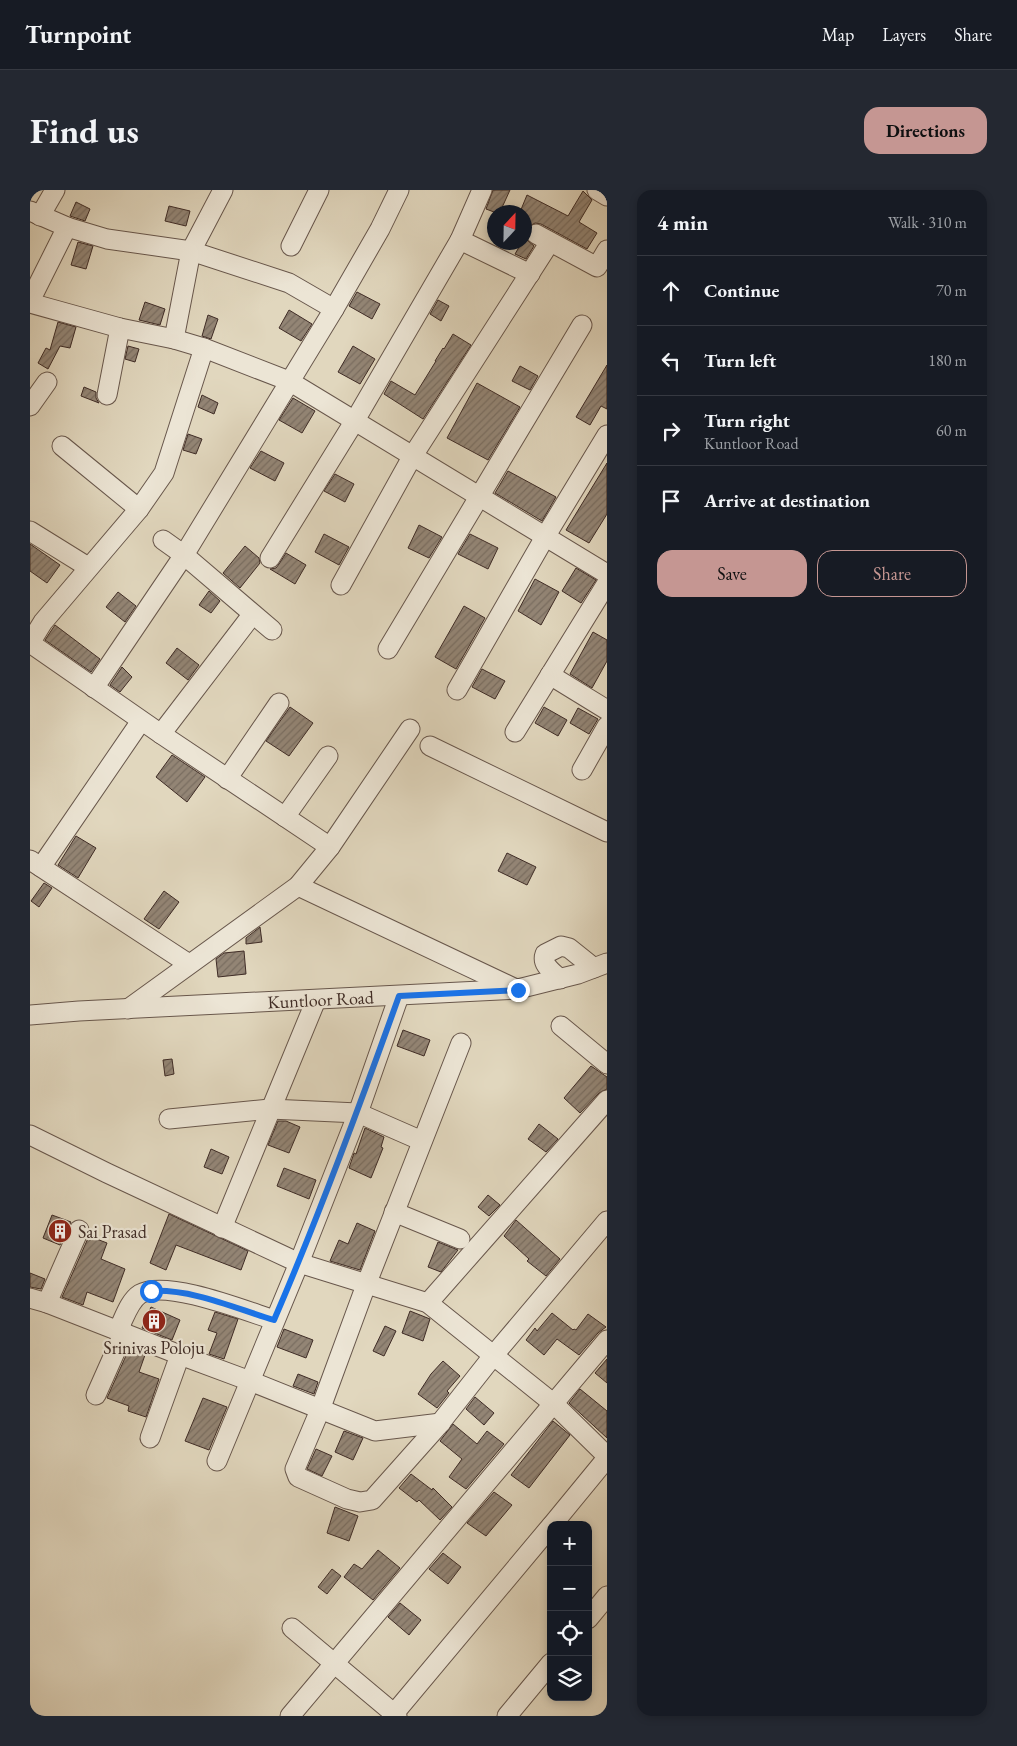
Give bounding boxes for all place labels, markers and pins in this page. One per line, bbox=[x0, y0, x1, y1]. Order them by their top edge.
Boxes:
building icon: Sai Prasad bbox=[47, 1218, 73, 1244]
place label: Sai Prasad bbox=[78, 1220, 148, 1243]
building icon: Srinivas Poloju bbox=[141, 1308, 167, 1334]
place label: Srinivas Poloju bbox=[103, 1336, 205, 1359]

